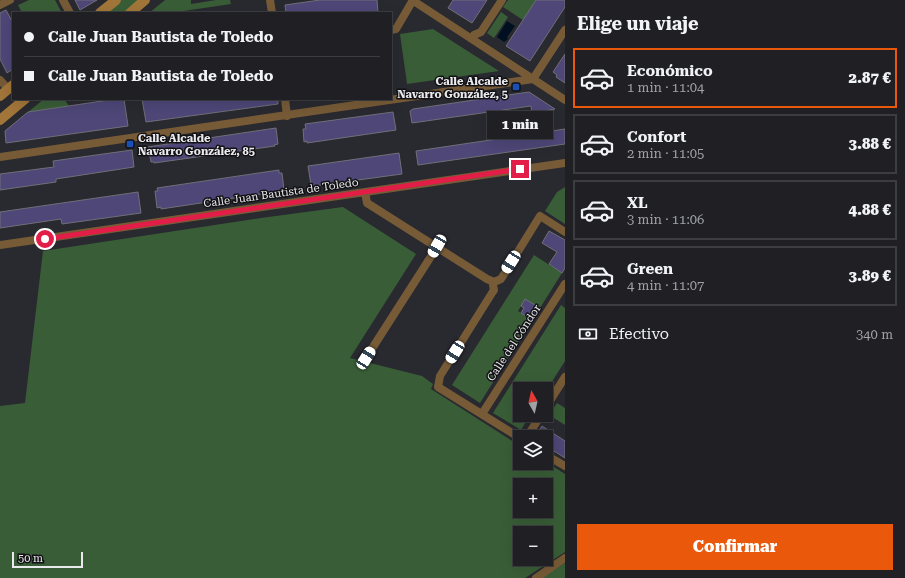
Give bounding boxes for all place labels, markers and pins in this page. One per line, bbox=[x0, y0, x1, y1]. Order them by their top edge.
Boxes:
place label: Calle Alcalde Navarro González, 5 bbox=[397, 75, 509, 101]
marker: Calle Alcalde Navarro González, 5 bbox=[511, 82, 521, 92]
place label: Calle Alcalde Navarro González, 85 bbox=[138, 132, 255, 158]
marker: Calle Alcalde Navarro González, 85 bbox=[125, 139, 135, 149]

